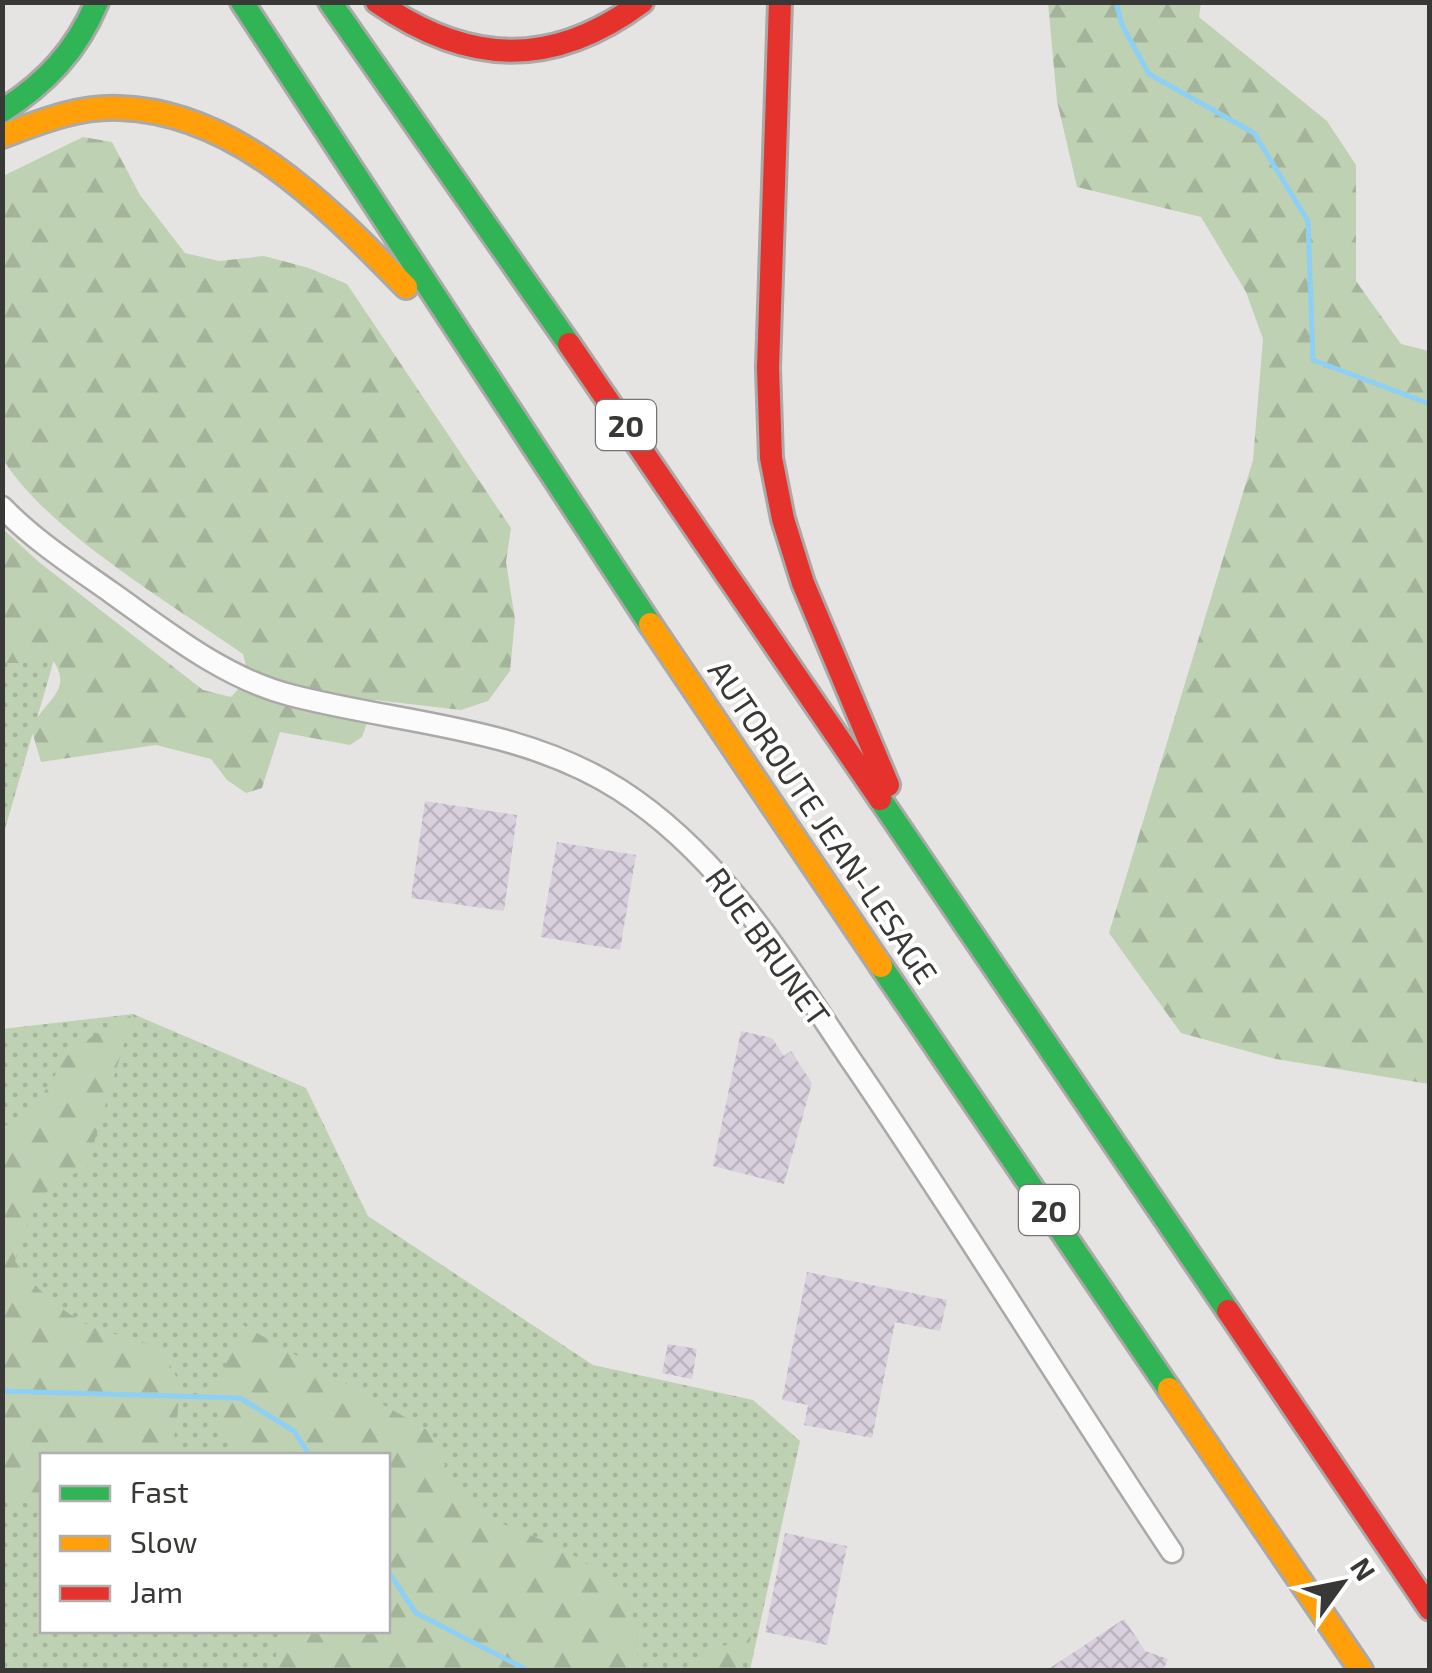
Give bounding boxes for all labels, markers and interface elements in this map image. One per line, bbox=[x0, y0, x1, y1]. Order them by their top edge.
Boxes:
road number: 20 bbox=[596, 400, 656, 450]
street label: AUTOROUTE JEAN-LESAGE bbox=[701, 652, 947, 990]
street label: RUE BRUNET bbox=[699, 860, 839, 1032]
road number: 20 bbox=[1019, 1185, 1079, 1235]
legend bbox=[40, 1453, 390, 1633]
text: Fast bbox=[130, 1473, 189, 1509]
text: Slow bbox=[130, 1523, 197, 1559]
north arrow bbox=[1292, 1533, 1392, 1633]
text: N bbox=[1344, 1551, 1384, 1587]
text: Jam bbox=[130, 1573, 183, 1609]

